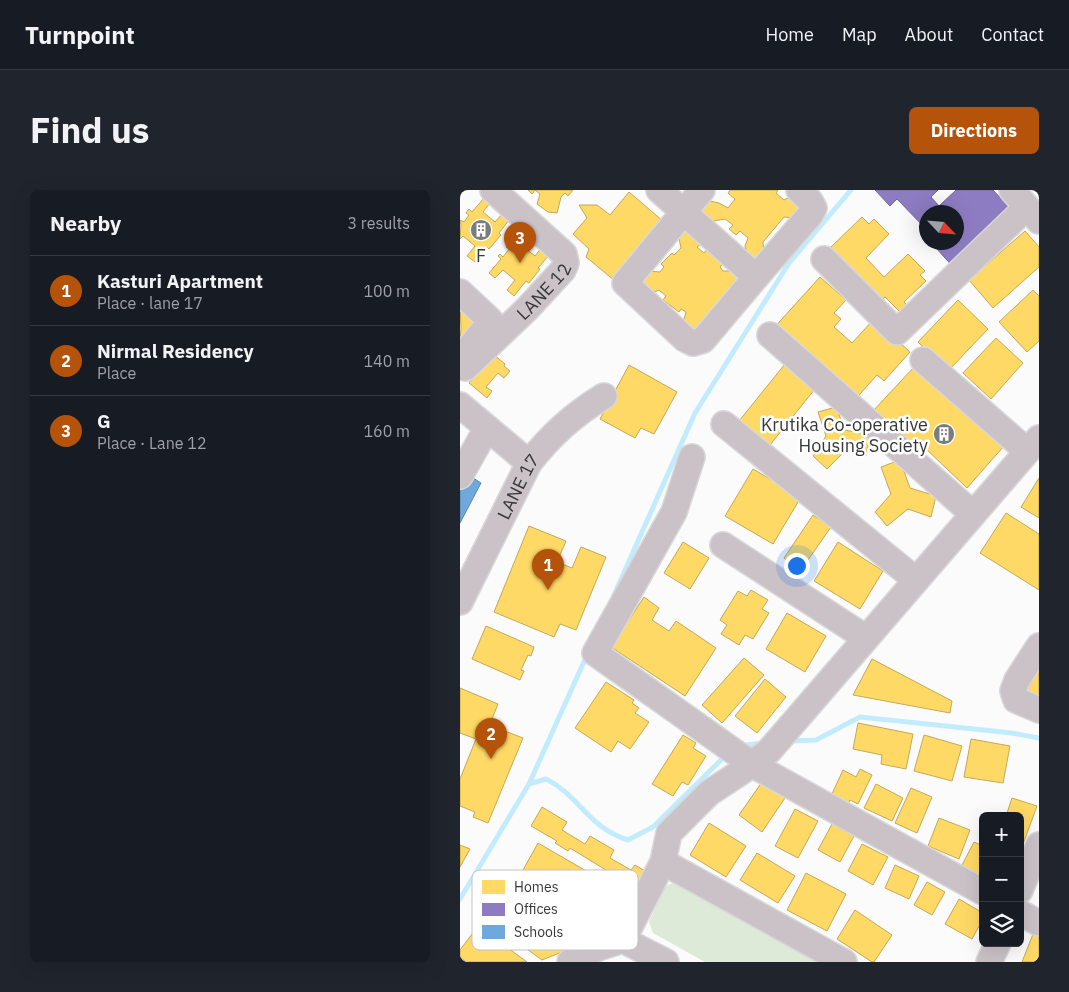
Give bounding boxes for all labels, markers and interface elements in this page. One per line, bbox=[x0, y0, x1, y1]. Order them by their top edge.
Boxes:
text: Turnpoint bbox=[25, 19, 135, 51]
text: Home bbox=[766, 23, 814, 46]
text: Map bbox=[842, 23, 877, 46]
text: About bbox=[905, 23, 953, 46]
text: Contact bbox=[981, 23, 1044, 46]
text: Find us bbox=[30, 107, 149, 153]
button: Directions bbox=[909, 107, 1039, 154]
north arrow bbox=[919, 205, 964, 250]
text: Nearby bbox=[50, 209, 121, 237]
text: 3 results bbox=[347, 213, 410, 233]
building icon: F bbox=[469, 218, 493, 242]
pin: 3 bbox=[504, 222, 536, 263]
place label: F bbox=[476, 244, 486, 267]
street label: LANE 12 bbox=[511, 260, 576, 325]
text: Kasturi Apartment bbox=[97, 269, 263, 293]
text: 1 bbox=[61, 281, 71, 301]
text: 100 m bbox=[363, 281, 410, 301]
text: Place · lane 17 bbox=[97, 293, 203, 313]
text: Nirmal Residency bbox=[97, 339, 254, 363]
text: 2 bbox=[61, 351, 71, 371]
text: 140 m bbox=[363, 351, 410, 371]
text: Place bbox=[97, 363, 136, 383]
text: G bbox=[97, 409, 111, 433]
place label: Krutika Co-operative Housing Society bbox=[761, 413, 928, 457]
text: 3 bbox=[61, 421, 71, 441]
text: 160 m bbox=[363, 421, 410, 441]
building icon: Krutika Co-operative Housing Society bbox=[932, 422, 956, 446]
text: Place · Lane 12 bbox=[97, 433, 207, 453]
street label: LANE 17 bbox=[491, 449, 544, 523]
pin: 1 bbox=[532, 549, 564, 590]
your location bbox=[784, 553, 810, 579]
pin: 2 bbox=[475, 718, 507, 759]
map controls bbox=[979, 812, 1024, 947]
button: + bbox=[979, 812, 1024, 857]
button: − bbox=[979, 857, 1024, 902]
legend bbox=[472, 870, 638, 950]
text: Homes bbox=[514, 878, 559, 896]
text: Offices bbox=[514, 900, 558, 918]
button: layers bbox=[979, 902, 1024, 947]
text: Schools bbox=[514, 923, 564, 941]

